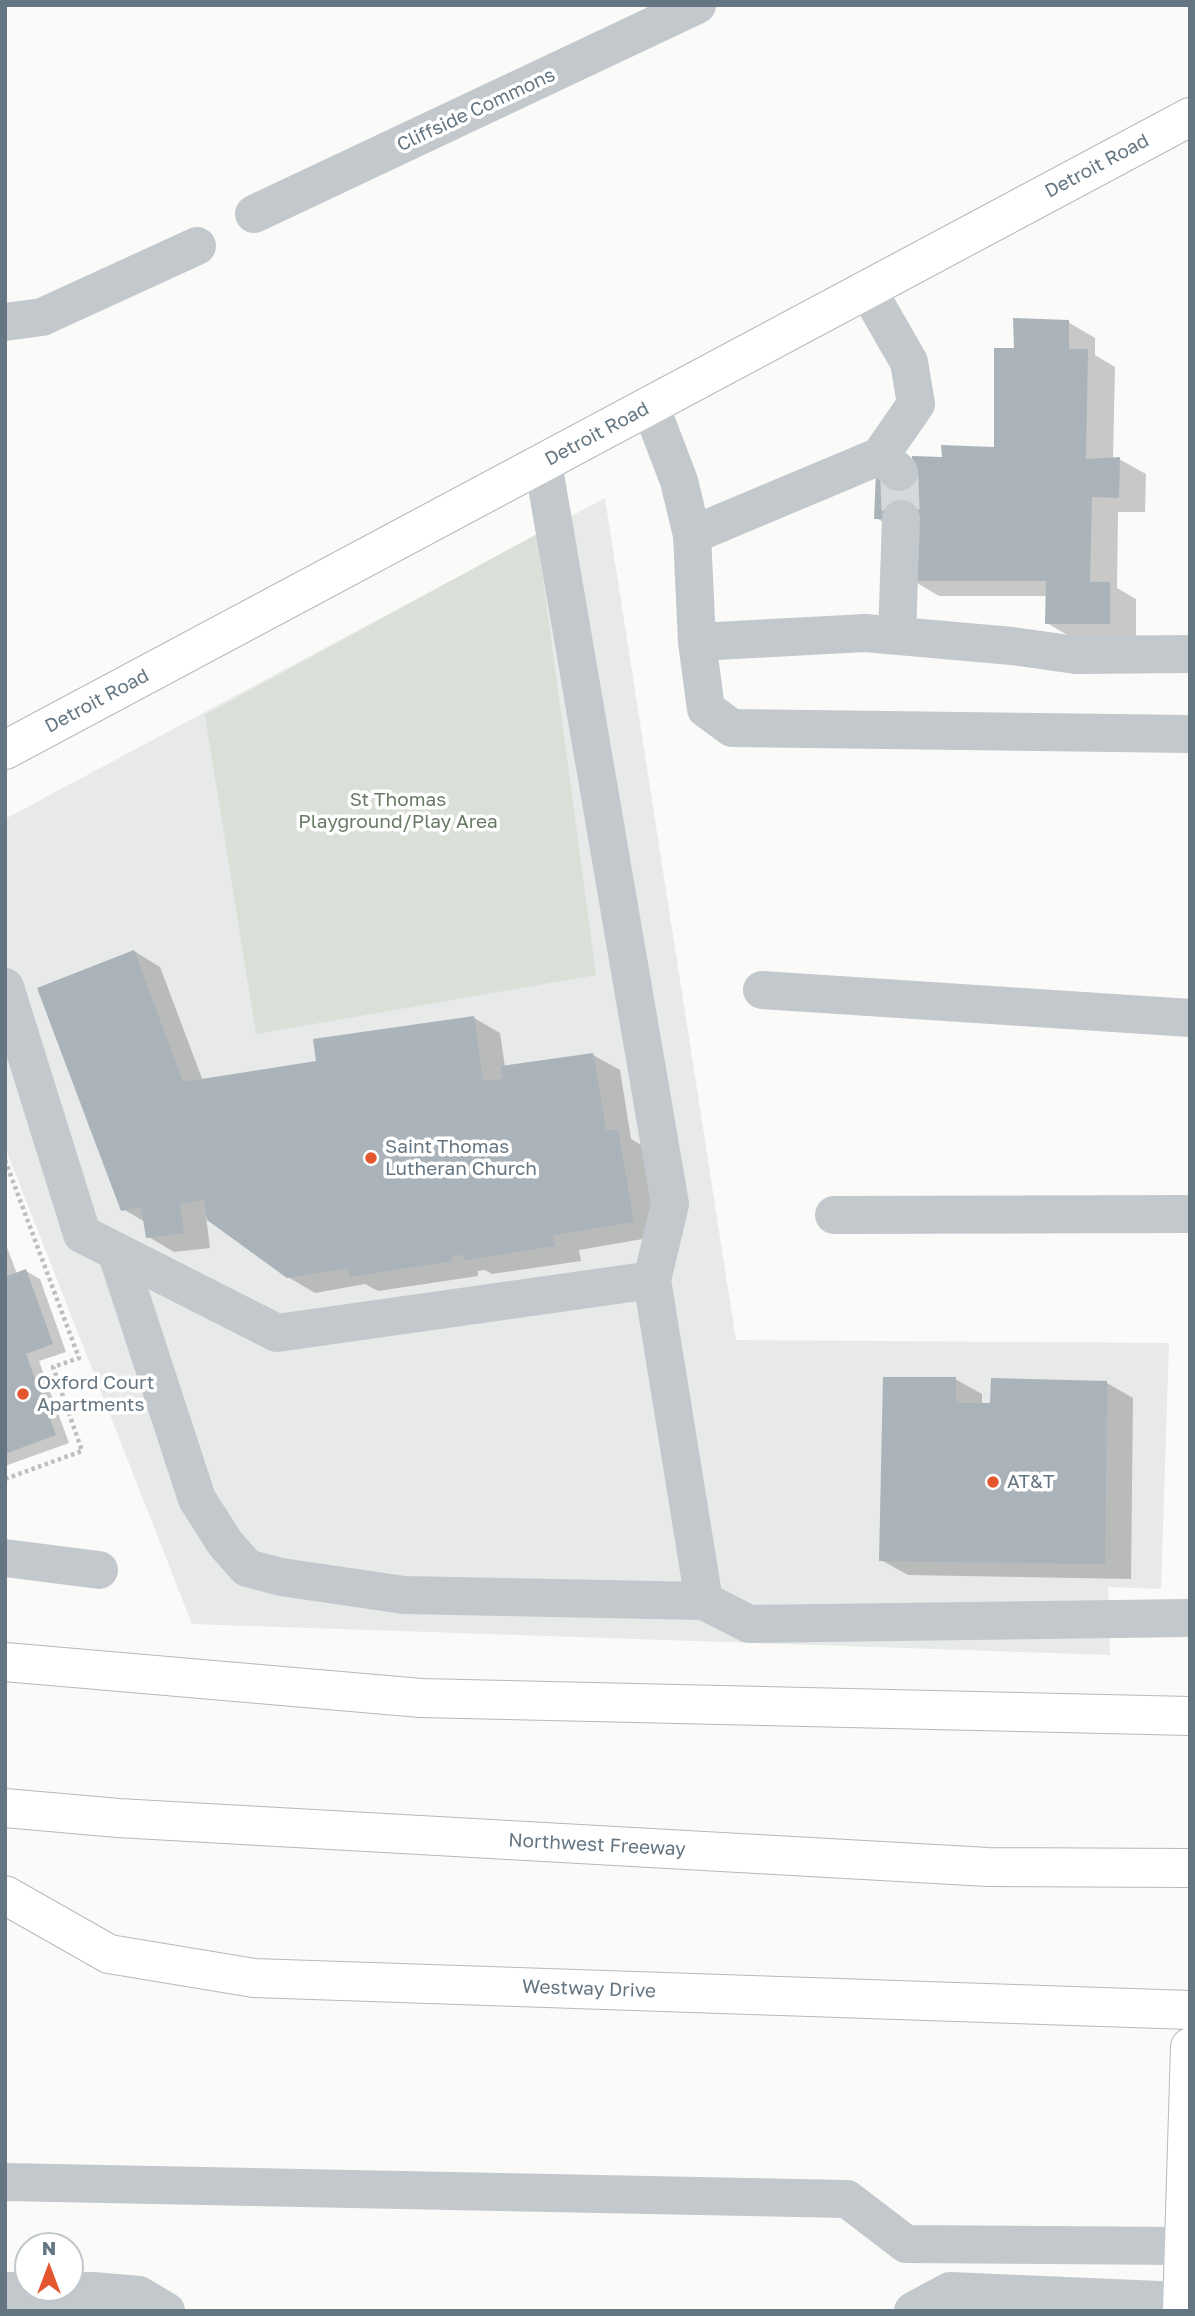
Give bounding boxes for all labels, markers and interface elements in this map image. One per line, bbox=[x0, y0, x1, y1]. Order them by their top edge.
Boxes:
street label: Cliffside Commons bbox=[393, 63, 559, 157]
street label: Detroit Road bbox=[1041, 129, 1153, 203]
street label: Detroit Road bbox=[541, 397, 653, 471]
street label: Detroit Road bbox=[41, 664, 153, 738]
park label: St Thomas Playground/Play Area bbox=[298, 789, 498, 833]
place label: Saint Thomas Lutheran Church bbox=[385, 1136, 537, 1180]
marker: Saint Thomas Lutheran Church bbox=[363, 1150, 379, 1166]
place label: Oxford Court Apartments bbox=[37, 1372, 154, 1416]
marker: Oxford Court Apartments bbox=[15, 1386, 31, 1402]
place label: AT&T bbox=[1007, 1471, 1054, 1493]
marker: AT&T bbox=[985, 1474, 1001, 1490]
street label: Northwest Freeway bbox=[508, 1829, 686, 1861]
street label: Westway Drive bbox=[522, 1975, 656, 2003]
north arrow bbox=[14, 2232, 84, 2302]
text: N bbox=[42, 2236, 56, 2259]

